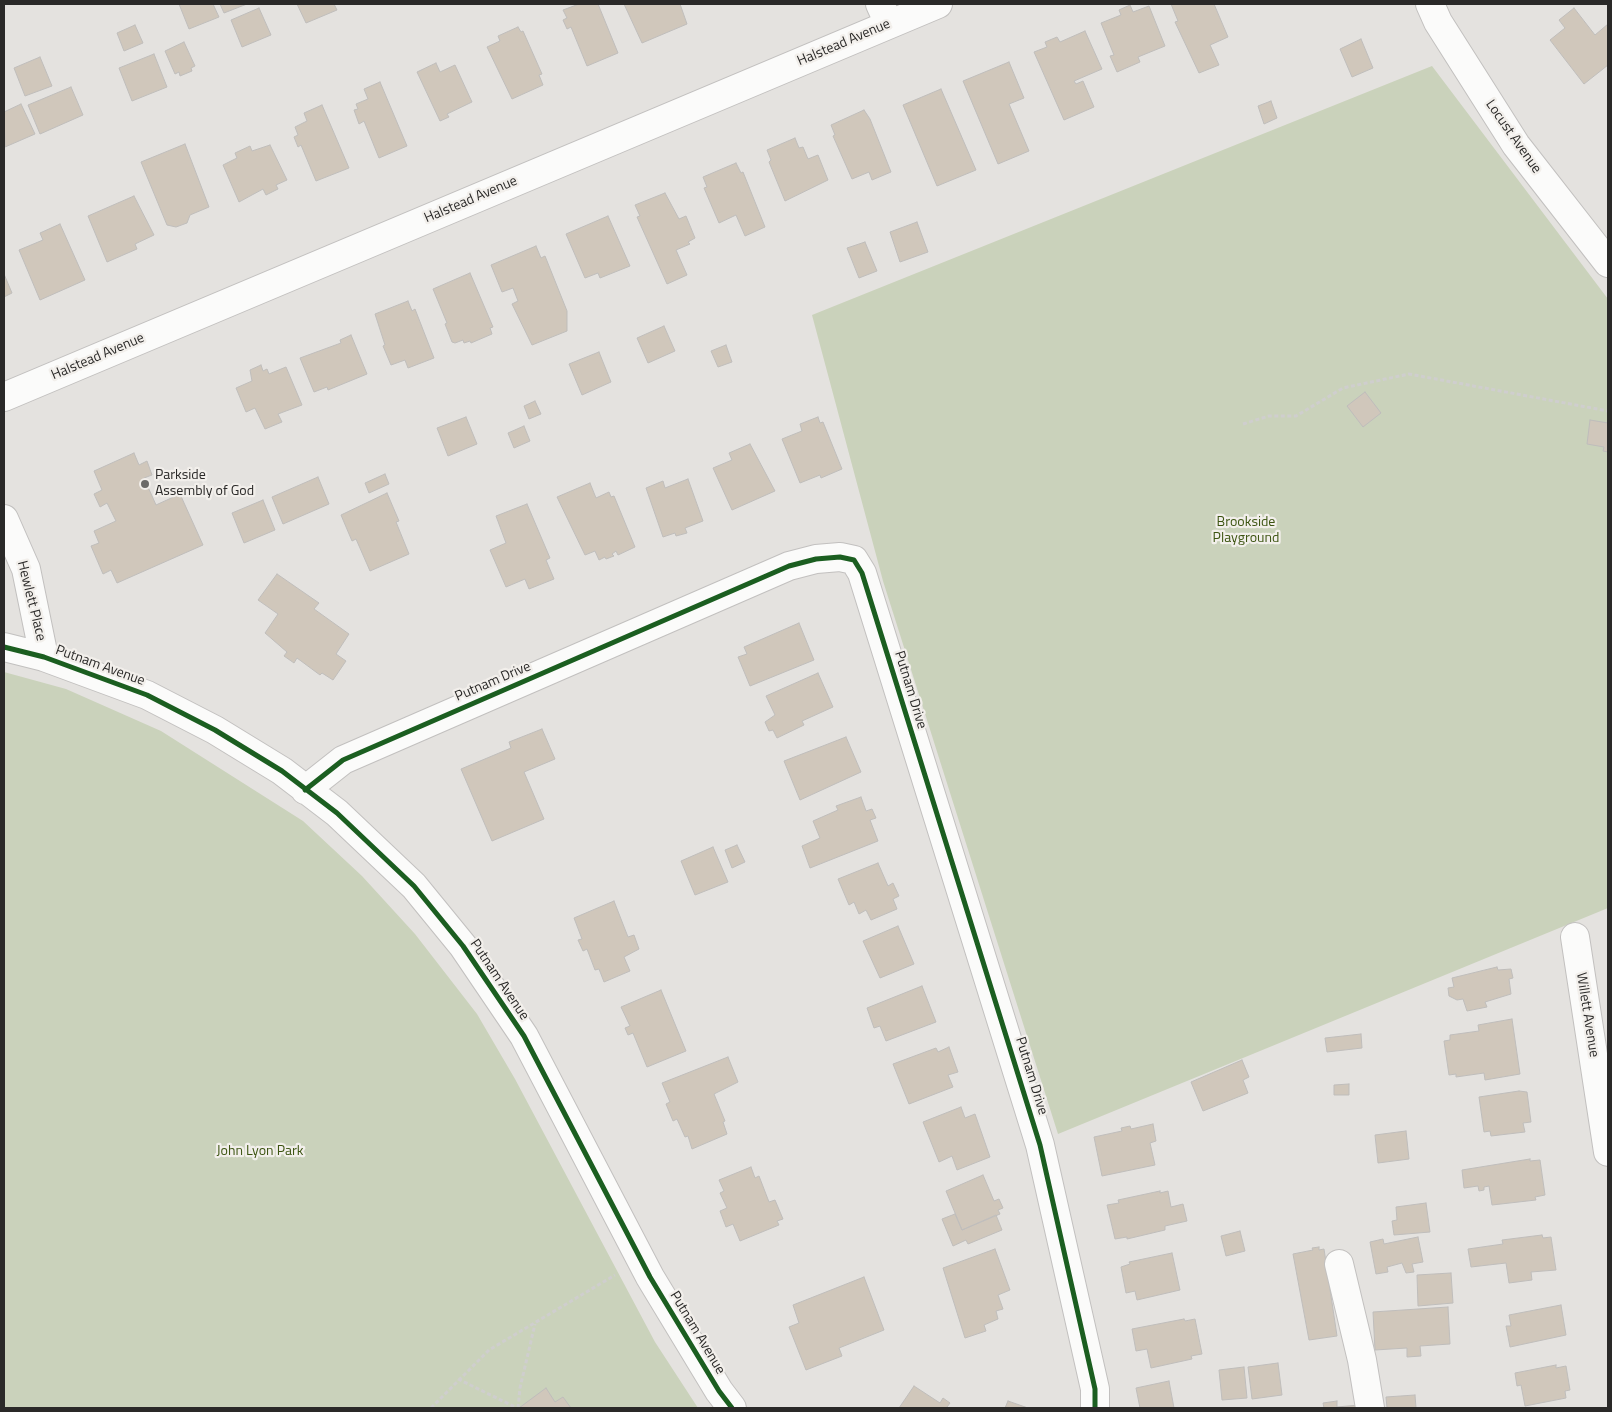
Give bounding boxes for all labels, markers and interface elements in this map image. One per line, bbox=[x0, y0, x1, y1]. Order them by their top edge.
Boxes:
street label: Halstead Avenue bbox=[795, 16, 893, 70]
street label: Locust Avenue bbox=[1481, 97, 1545, 177]
street label: Halstead Avenue bbox=[422, 173, 520, 227]
street label: Halstead Avenue bbox=[49, 330, 147, 384]
place label: Parkside Assembly of God bbox=[155, 468, 254, 501]
marker: Parkside Assembly of God bbox=[139, 478, 151, 490]
park label: Brookside Playground bbox=[1213, 515, 1279, 548]
street label: Hewlett Place bbox=[13, 559, 49, 643]
street label: Putnam Avenue bbox=[53, 642, 147, 690]
street label: Putnam Drive bbox=[890, 649, 930, 731]
street label: Putnam Drive bbox=[453, 659, 533, 705]
street label: Putnam Avenue bbox=[466, 936, 532, 1024]
street label: Willett Avenue bbox=[1572, 971, 1602, 1059]
street label: Putnam Drive bbox=[1011, 1035, 1051, 1117]
park label: John Lyon Park bbox=[217, 1144, 303, 1160]
street label: Putnam Avenue bbox=[666, 1288, 728, 1378]

